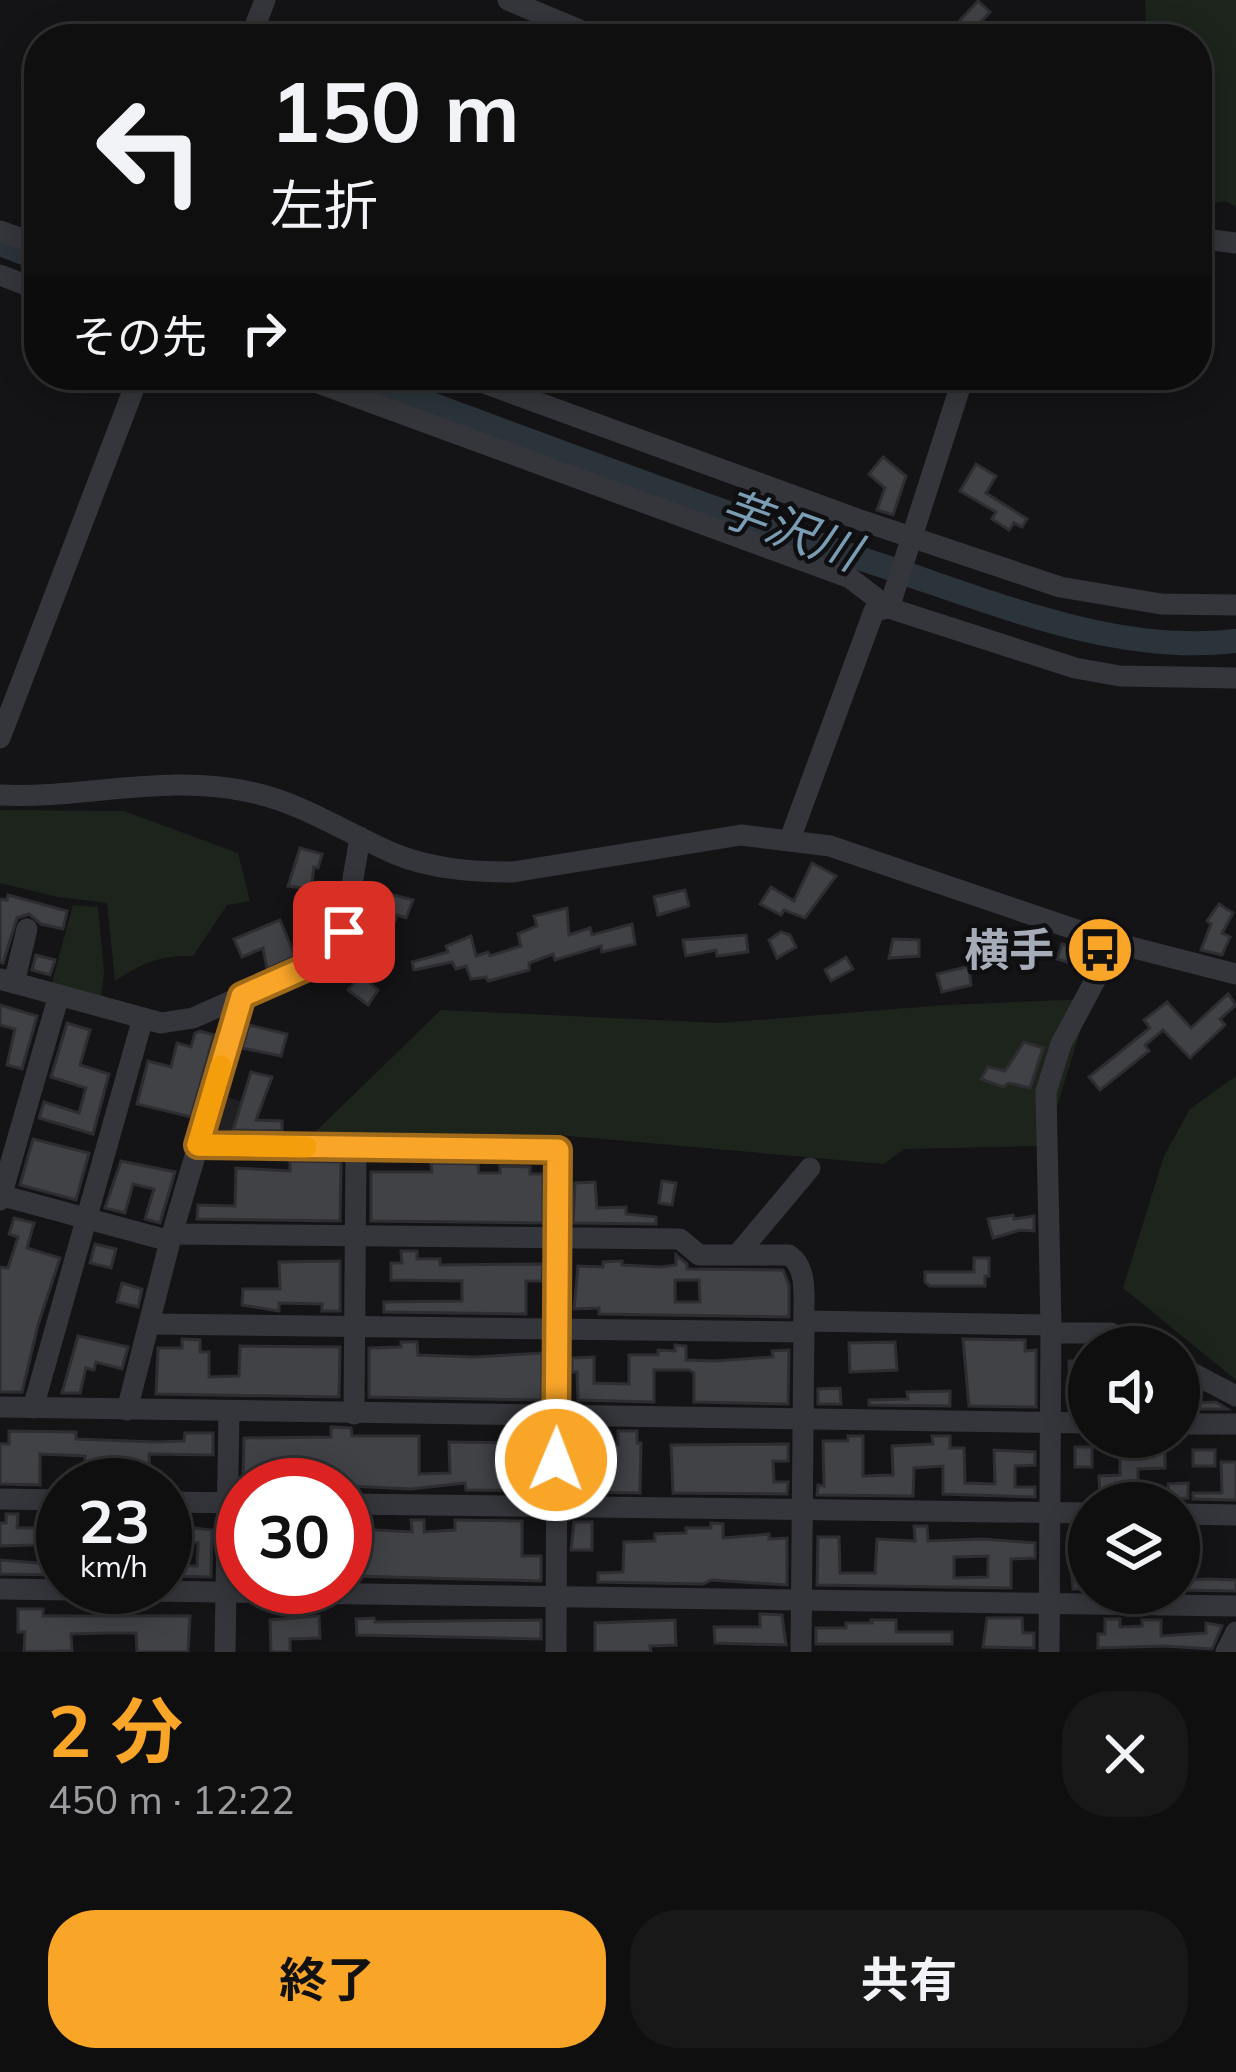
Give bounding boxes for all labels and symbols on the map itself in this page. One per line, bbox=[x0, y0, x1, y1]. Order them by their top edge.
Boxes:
water label: 芋沢川 bbox=[712, 476, 873, 584]
pin bbox=[293, 881, 395, 983]
bus stop icon: 横手 bbox=[1065, 915, 1135, 985]
place label: 横手 bbox=[964, 921, 1054, 977]
position arrow bbox=[493, 1397, 619, 1523]
speed limit sign: 30 bbox=[216, 1458, 372, 1614]

